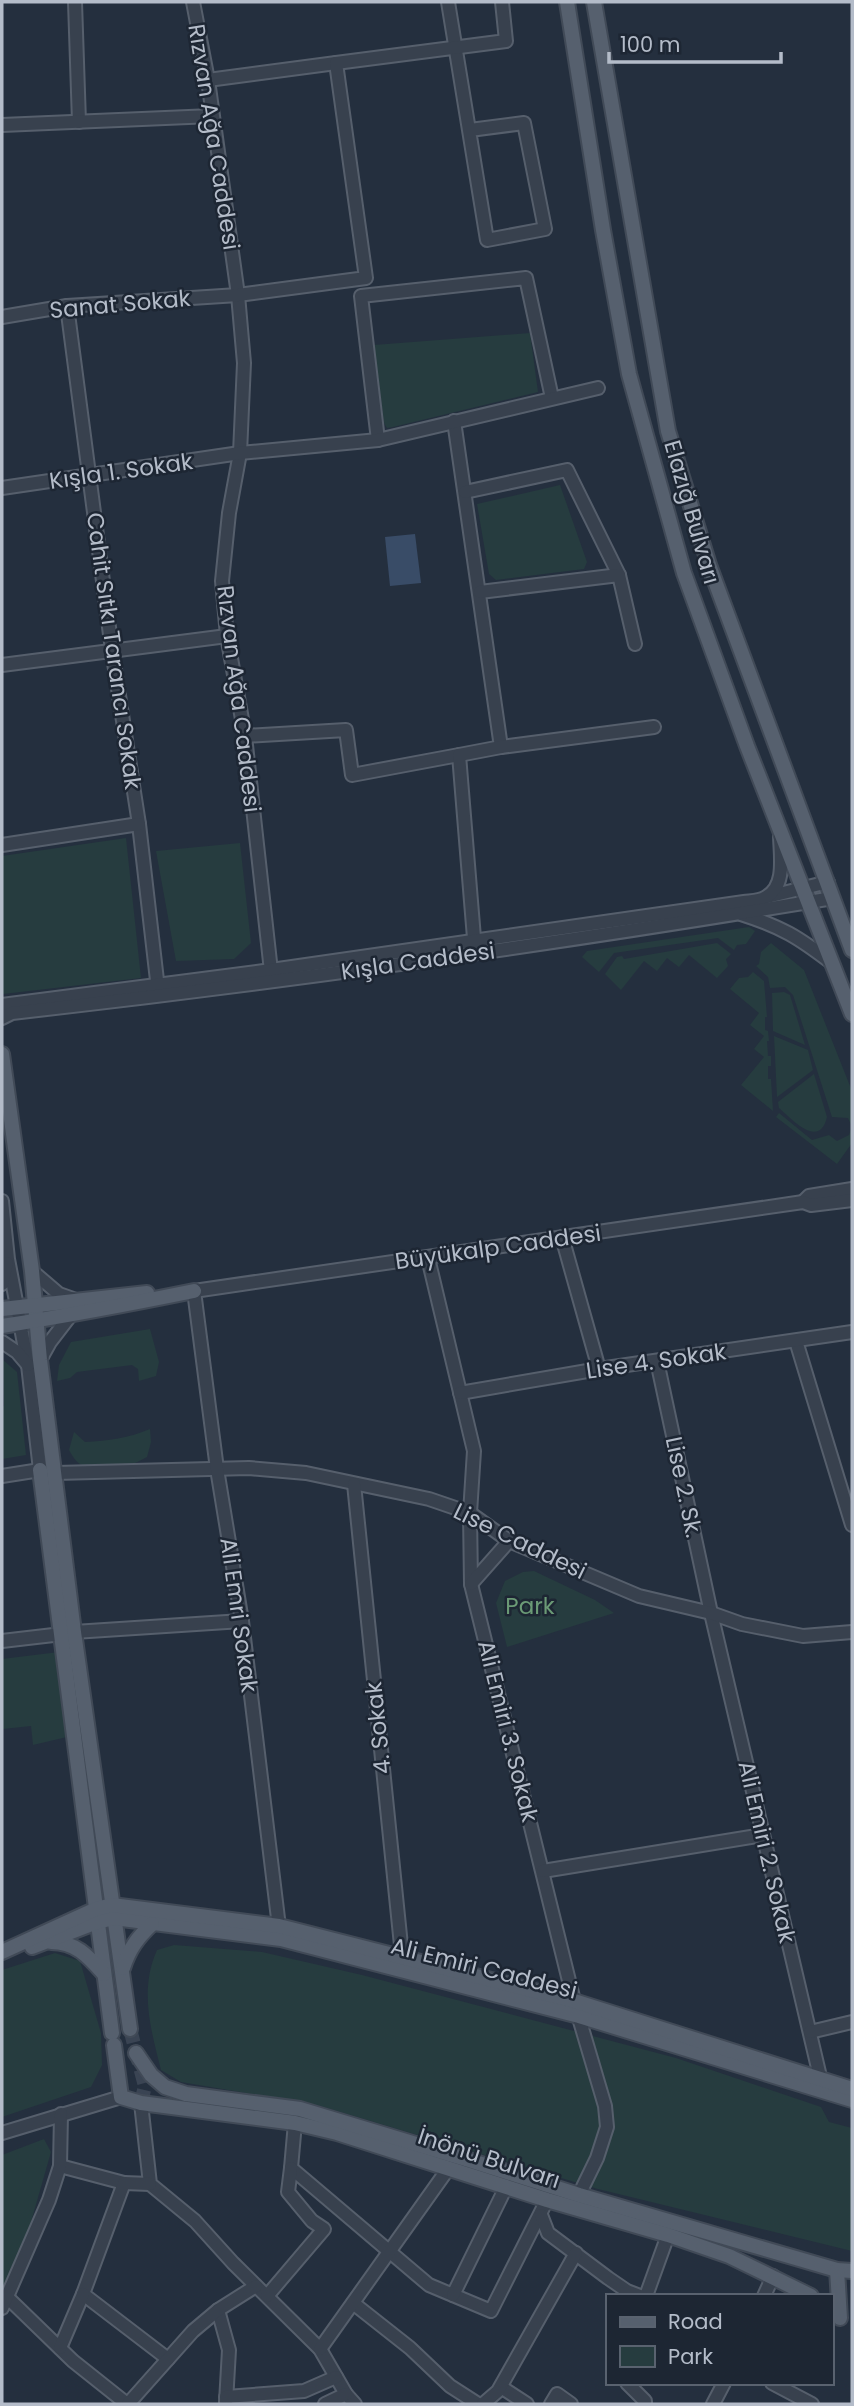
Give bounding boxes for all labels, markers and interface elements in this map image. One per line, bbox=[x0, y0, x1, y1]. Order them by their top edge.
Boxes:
scale bar bbox=[609, 21, 780, 65]
street label: Rızvan Ağa Caddesi bbox=[180, 22, 248, 252]
text: 100 m bbox=[620, 30, 680, 59]
street label: Sanat Sokak bbox=[48, 282, 192, 326]
street label: Elazığ Bulvarı bbox=[656, 436, 728, 588]
street label: Kışla 1. Sokak bbox=[47, 445, 195, 497]
street label: Cahit Sıtkı Tarancı Sokak bbox=[79, 510, 149, 792]
street label: Rızvan Ağa Caddesi bbox=[209, 584, 269, 814]
street label: Kışla Caddesi bbox=[339, 934, 497, 988]
street label: Büyükalp Caddesi bbox=[393, 1217, 603, 1277]
street label: Lise 4. Sokak bbox=[584, 1335, 728, 1387]
street label: Lise 2. Sk. bbox=[658, 1434, 710, 1540]
street label: Lise Caddesi bbox=[448, 1495, 592, 1587]
street label: Ali Emri Sokak bbox=[212, 1535, 266, 1695]
park label: Park bbox=[505, 1590, 555, 1622]
street label: Ali Emiri 3. Sokak bbox=[470, 1637, 546, 1825]
street label: 4. Sokak bbox=[357, 1680, 399, 1776]
street label: Ali Emiri 2. Sokak bbox=[730, 1758, 804, 1946]
street label: Ali Emiri Caddesi bbox=[388, 1929, 580, 2007]
street label: İnönü Bulvarı bbox=[414, 2120, 564, 2196]
legend bbox=[606, 2294, 833, 2385]
text: Road bbox=[668, 2307, 723, 2336]
text: Park bbox=[668, 2342, 713, 2371]

